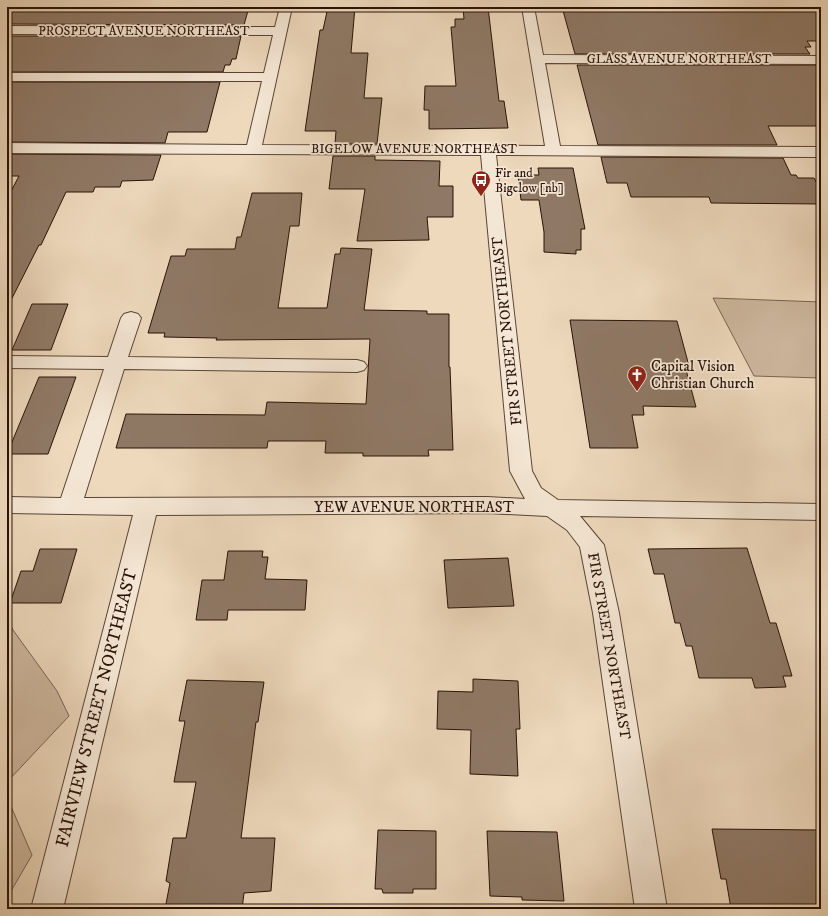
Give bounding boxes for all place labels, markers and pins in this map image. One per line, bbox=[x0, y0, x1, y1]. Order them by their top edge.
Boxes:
place label: Fir and Bigelow [nb] bbox=[495, 165, 564, 196]
bus stop icon: Fir and Bigelow [nb] bbox=[470, 169, 492, 197]
place label: Capital Vision Christian Church bbox=[651, 357, 754, 393]
church icon: Capital Vision Christian Church bbox=[626, 364, 648, 392]

